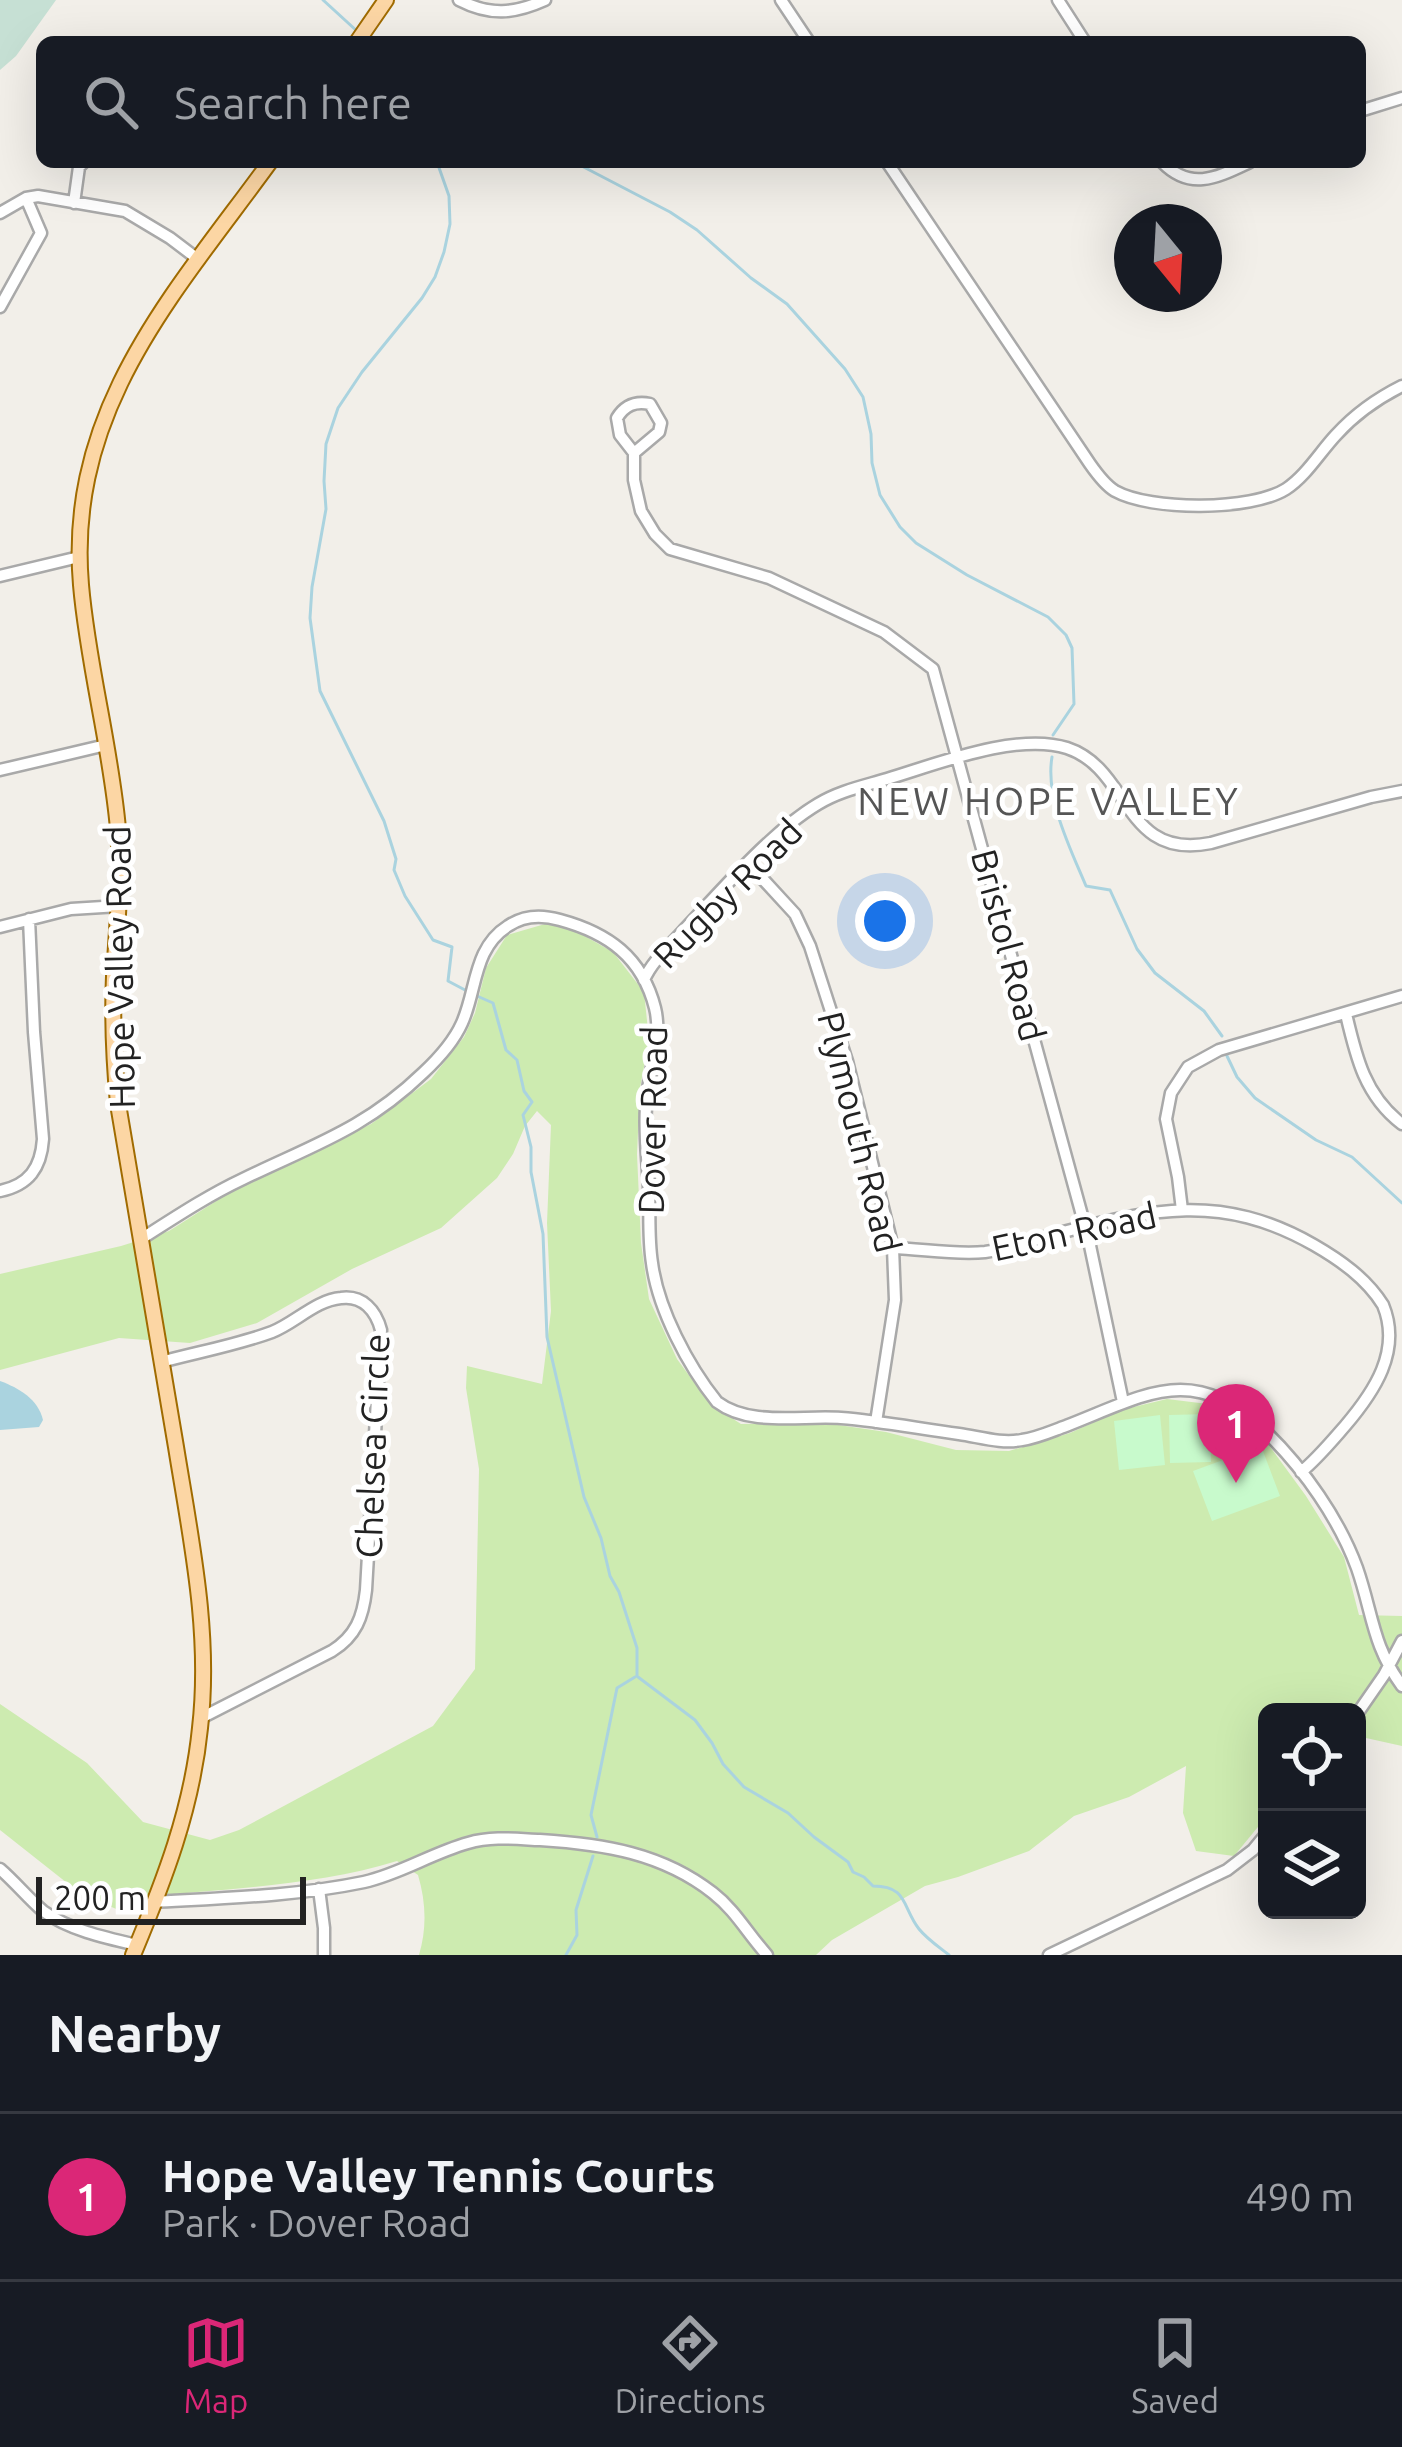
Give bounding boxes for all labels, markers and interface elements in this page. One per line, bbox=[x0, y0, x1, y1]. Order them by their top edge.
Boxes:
search box bbox=[36, 36, 1366, 168]
icon: search bbox=[78, 69, 144, 135]
text: Search here bbox=[174, 77, 412, 128]
north arrow bbox=[1114, 204, 1222, 312]
district label: NEW HOPE VALLEY bbox=[857, 779, 1241, 822]
street label: Rugby Road bbox=[644, 810, 810, 976]
street label: Hope Valley Road bbox=[96, 825, 142, 1109]
street label: Bristol Road bbox=[964, 845, 1054, 1045]
your location bbox=[855, 891, 915, 951]
street label: Plymouth Road bbox=[810, 1007, 910, 1257]
street label: Dover Road bbox=[630, 1025, 674, 1215]
street label: Eton Road bbox=[988, 1194, 1160, 1268]
street label: Chelsea Circle bbox=[348, 1333, 396, 1559]
pin: 1 bbox=[1197, 1384, 1275, 1483]
map controls bbox=[1258, 1703, 1366, 1919]
button: locate bbox=[1258, 1703, 1366, 1811]
button: layers bbox=[1258, 1811, 1366, 1919]
scale bar bbox=[36, 1871, 306, 1924]
text: 200 m bbox=[54, 1879, 146, 1916]
text: Nearby bbox=[48, 2004, 221, 2062]
text: Hope Valley Tennis Courts bbox=[162, 2150, 715, 2201]
text: 1 bbox=[76, 2175, 98, 2218]
text: 490 m bbox=[1245, 2175, 1354, 2218]
text: Park · Dover Road bbox=[162, 2201, 471, 2244]
tab: Map bbox=[183, 2310, 249, 2419]
tab: Directions bbox=[615, 2310, 765, 2419]
tab: Saved bbox=[1131, 2310, 1219, 2419]

